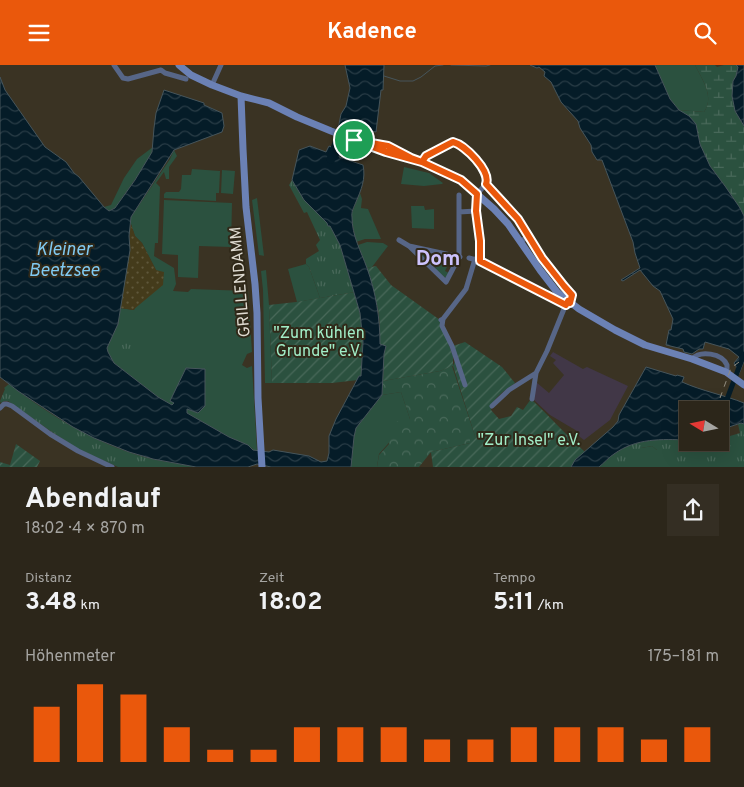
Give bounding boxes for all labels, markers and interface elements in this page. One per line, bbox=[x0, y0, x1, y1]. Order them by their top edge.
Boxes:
icon: menu bbox=[25, 19, 53, 47]
text: Kadence bbox=[327, 19, 417, 46]
icon: search bbox=[691, 19, 719, 47]
pin bbox=[333, 119, 375, 161]
icon: arrive bbox=[340, 126, 368, 154]
street label: GRILLENDAMM bbox=[226, 226, 256, 338]
water label: Kleiner Beetzsee bbox=[29, 239, 100, 283]
district label: Dom bbox=[416, 246, 460, 273]
park label: "Zum kühlen Grunde" e.V. bbox=[273, 324, 365, 362]
north arrow bbox=[679, 401, 729, 451]
map controls bbox=[679, 401, 729, 451]
park label: "Zur Insel" e.V. bbox=[478, 431, 580, 451]
text: Abendlauf bbox=[25, 482, 160, 518]
button: share bbox=[667, 484, 719, 536]
text: 18:02 · 4 × 870 m bbox=[25, 519, 145, 539]
text: Distanz bbox=[25, 570, 72, 587]
text: Zeit bbox=[259, 570, 284, 587]
text: Tempo bbox=[493, 570, 536, 587]
text: 3.48 bbox=[25, 587, 77, 619]
text: 18:02 bbox=[259, 587, 323, 619]
text: 5:11 bbox=[493, 587, 534, 619]
text: km bbox=[77, 597, 100, 614]
text: /km bbox=[534, 597, 564, 614]
text: Höhenmeter bbox=[25, 647, 115, 667]
text: 175–181 m bbox=[648, 647, 719, 667]

